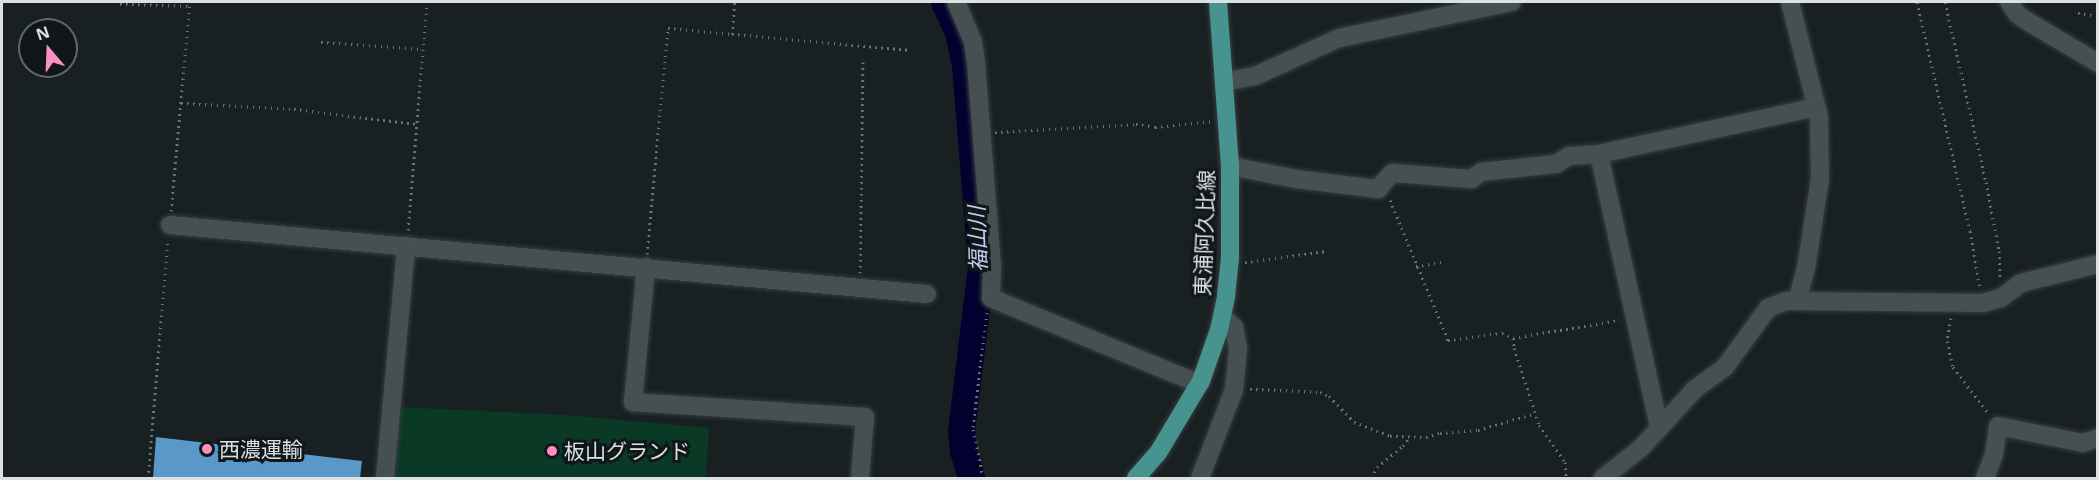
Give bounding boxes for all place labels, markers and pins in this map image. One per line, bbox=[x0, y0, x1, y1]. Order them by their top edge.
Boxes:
place label: 西濃運輸 bbox=[219, 436, 303, 462]
place label: 板山グランド bbox=[564, 438, 690, 464]
marker: 西濃運輸 bbox=[200, 442, 214, 456]
marker: 板山グランド bbox=[545, 444, 559, 458]

